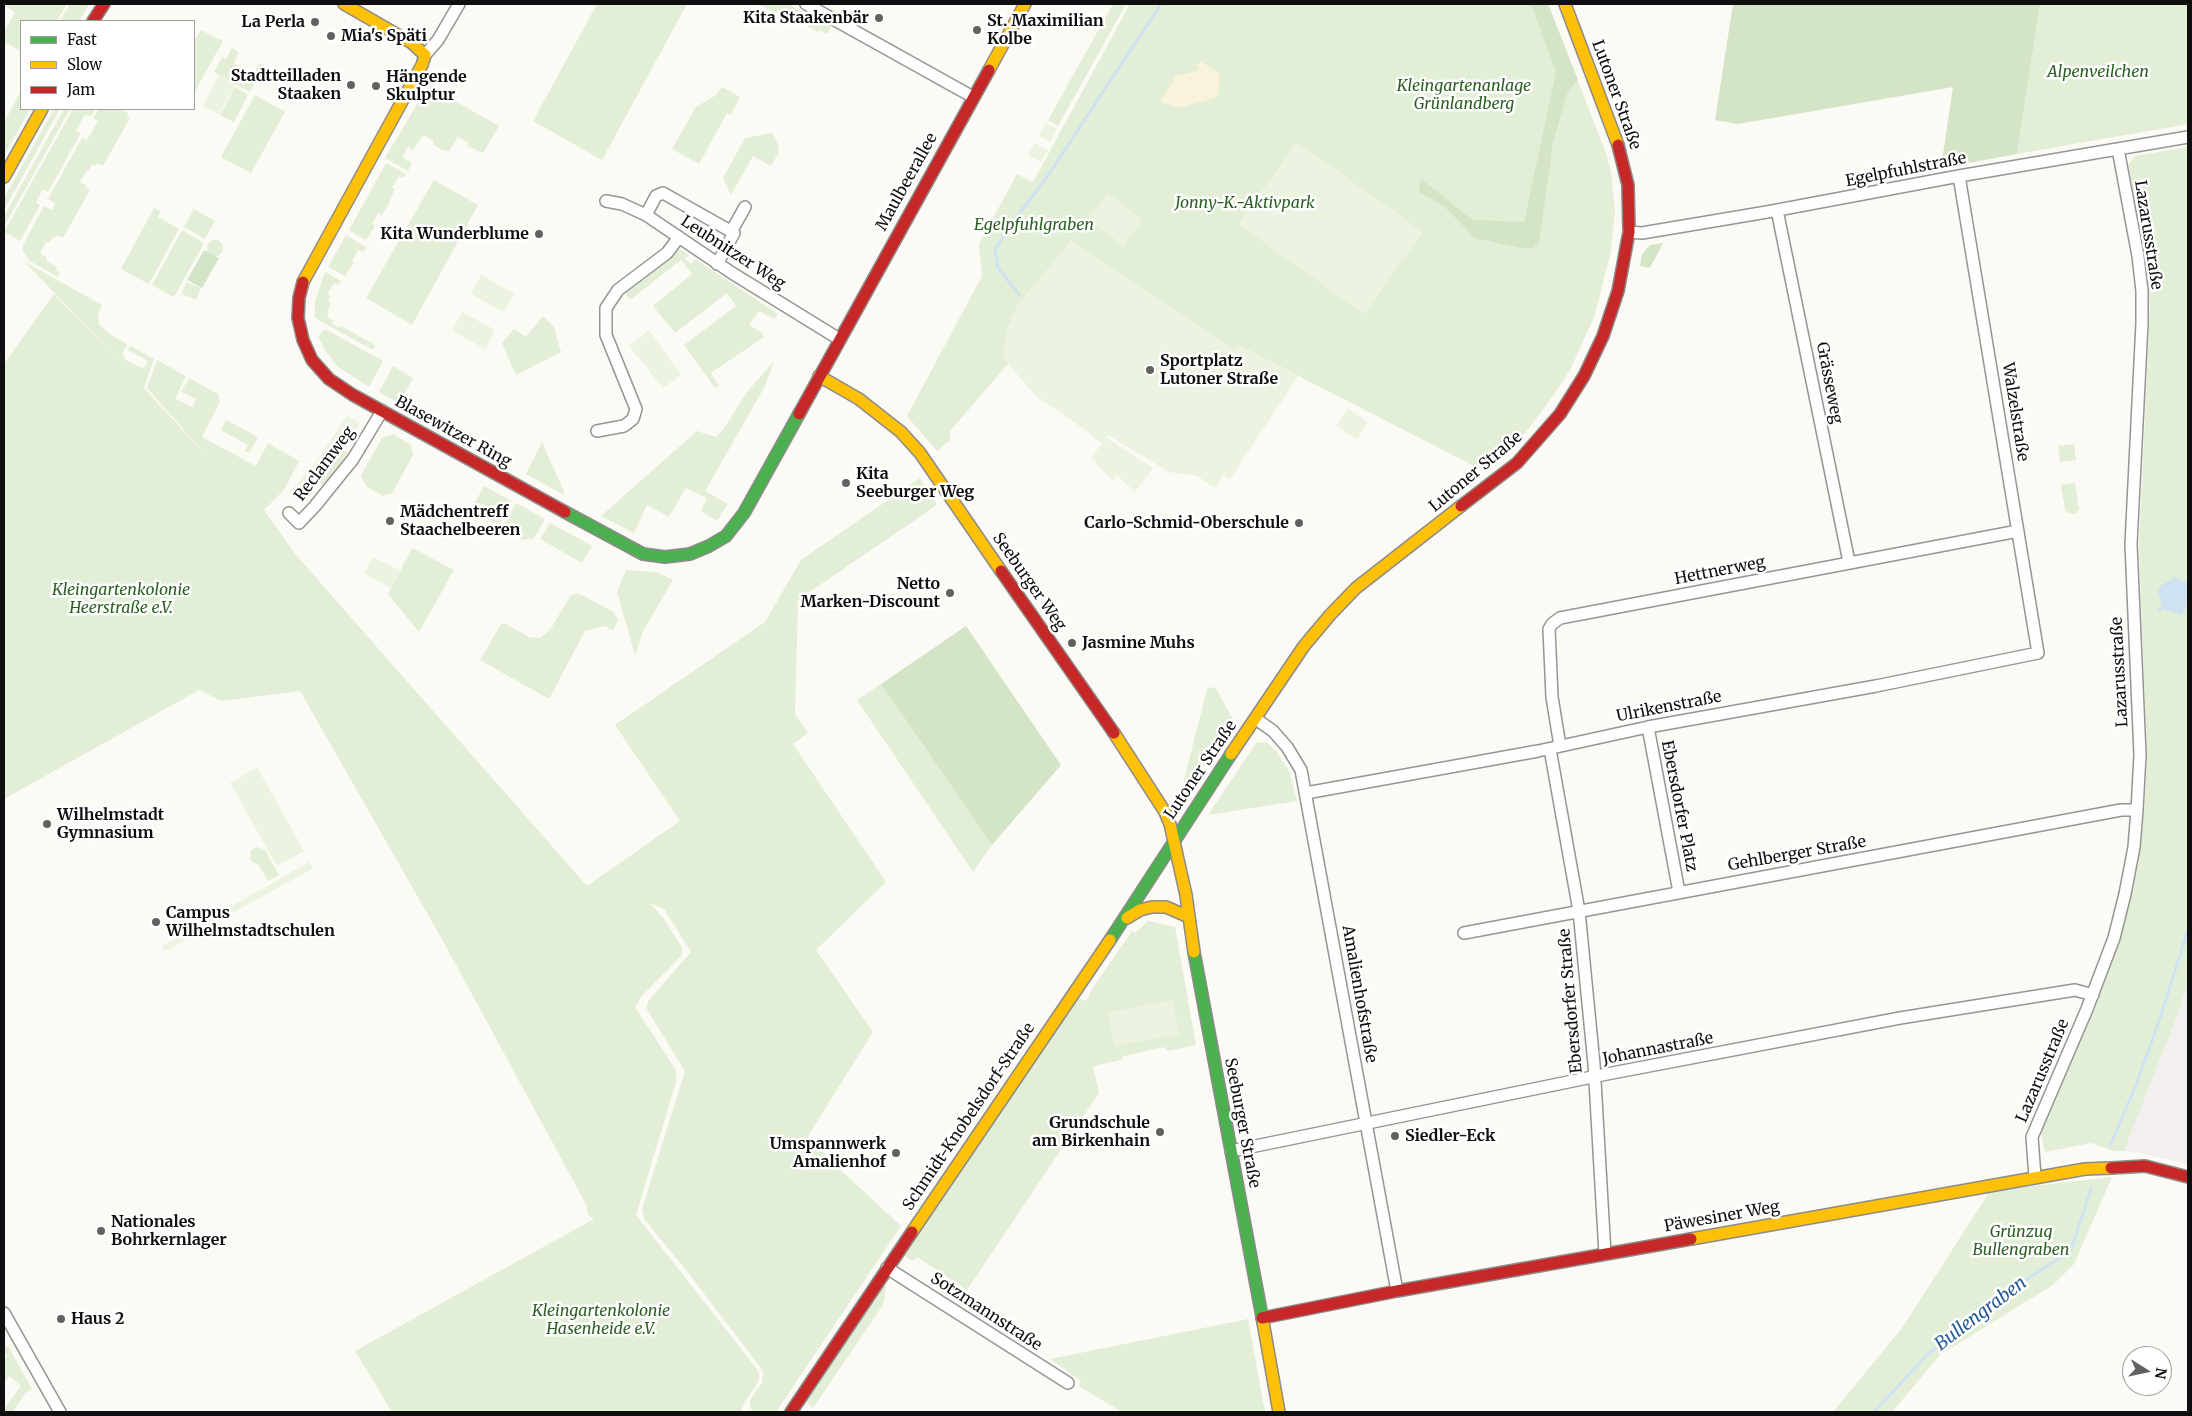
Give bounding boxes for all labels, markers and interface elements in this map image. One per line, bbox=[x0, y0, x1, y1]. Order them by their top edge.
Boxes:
place label: Kita Staakenbär bbox=[743, 8, 869, 28]
place label: St. Maximilian Kolbe bbox=[987, 11, 1104, 49]
place label: La Perla bbox=[241, 12, 305, 32]
marker: Kita Staakenbär bbox=[873, 12, 885, 24]
marker: La Perla bbox=[309, 16, 321, 28]
legend bbox=[20, 20, 195, 110]
marker: St. Maximilian Kolbe bbox=[971, 24, 983, 36]
place label: Mia's Späti bbox=[341, 26, 427, 46]
text: Fast bbox=[67, 30, 97, 49]
marker: Mia's Späti bbox=[325, 30, 337, 42]
street label: Lutoner Straße bbox=[1587, 38, 1645, 152]
text: Slow bbox=[67, 55, 102, 74]
park label: Alpenveilchen bbox=[2047, 62, 2149, 82]
place label: Stadtteilladen Staaken bbox=[231, 66, 341, 104]
place label: Hängende Skulptur bbox=[386, 67, 467, 105]
park label: Kleingartenanlage Grünlandberg bbox=[1397, 76, 1531, 114]
marker: Stadtteilladen Staaken bbox=[345, 79, 357, 91]
text: Jam bbox=[67, 80, 95, 99]
marker: Hängende Skulptur bbox=[370, 80, 382, 92]
street label: Maulbeerallee bbox=[872, 130, 942, 234]
street label: Egelpfuhlstraße bbox=[1844, 149, 1968, 191]
street label: Lazarusstraße bbox=[2130, 179, 2166, 291]
park label: Jonny-K.-Aktivpark bbox=[1175, 193, 1315, 213]
street label: Leubnitzer Weg bbox=[677, 212, 789, 294]
park label: Egelpfuhlgraben bbox=[974, 215, 1094, 235]
place label: Kita Wunderblume bbox=[380, 224, 529, 244]
marker: Kita Wunderblume bbox=[533, 228, 545, 240]
street label: Grässeweg bbox=[1812, 341, 1846, 425]
place label: Sportplatz Lutoner Straße bbox=[1160, 351, 1278, 389]
street label: Walzelstraße bbox=[1998, 361, 2032, 463]
marker: Sportplatz Lutoner Straße bbox=[1144, 364, 1156, 376]
street label: Blasewitzer Ring bbox=[392, 392, 514, 472]
street label: Reclamweg bbox=[291, 423, 359, 505]
street label: Lutoner Straße bbox=[1426, 428, 1526, 516]
place label: Kita Seeburger Weg bbox=[856, 464, 974, 502]
marker: Kita Seeburger Weg bbox=[840, 477, 852, 489]
place label: Mädchentreff Staachelbeeren bbox=[400, 502, 520, 540]
place label: Carlo-Schmid-Oberschule bbox=[1084, 513, 1289, 533]
marker: Mädchentreff Staachelbeeren bbox=[384, 515, 396, 527]
marker: Carlo-Schmid-Oberschule bbox=[1293, 517, 1305, 529]
street label: Seeburger Weg bbox=[988, 529, 1070, 635]
street label: Hettnerweg bbox=[1673, 553, 1767, 589]
place label: Netto Marken-Discount bbox=[800, 574, 940, 612]
park label: Kleingartenkolonie Heerstraße e.V. bbox=[52, 580, 190, 618]
marker: Netto Marken-Discount bbox=[944, 587, 956, 599]
street label: Lazarusstraße bbox=[2108, 616, 2132, 728]
place label: Jasmine Muhs bbox=[1082, 633, 1195, 653]
marker: Jasmine Muhs bbox=[1066, 637, 1078, 649]
street label: Ulrikenstraße bbox=[1615, 687, 1723, 727]
street label: Lutoner Straße bbox=[1161, 717, 1241, 823]
street label: Ebersdorfer Platz bbox=[1657, 739, 1701, 873]
place label: Wilhelmstadt Gymnasium bbox=[57, 805, 164, 843]
marker: Wilhelmstadt Gymnasium bbox=[41, 818, 53, 830]
street label: Gehlberger Straße bbox=[1726, 832, 1868, 876]
place label: Campus Wilhelmstadtschulen bbox=[166, 903, 335, 941]
marker: Campus Wilhelmstadtschulen bbox=[150, 916, 162, 928]
street label: Amalienhofstraße bbox=[1337, 924, 1381, 1064]
street label: Ebersdorfer Straße bbox=[1555, 928, 1587, 1074]
street label: Lazarusstraße bbox=[2013, 1016, 2073, 1126]
street label: Schmidt-Knobelsdorf-Straße bbox=[899, 1020, 1039, 1214]
street label: Johannastraße bbox=[1601, 1029, 1715, 1069]
street label: Seeburger Straße bbox=[1220, 1056, 1264, 1190]
place label: Grundschule am Birkenhain bbox=[1032, 1113, 1150, 1151]
marker: Grundschule am Birkenhain bbox=[1154, 1126, 1166, 1138]
place label: Siedler-Eck bbox=[1405, 1126, 1495, 1146]
marker: Siedler-Eck bbox=[1389, 1130, 1401, 1142]
place label: Umspannwerk Amalienhof bbox=[770, 1134, 886, 1172]
marker: Umspannwerk Amalienhof bbox=[890, 1147, 902, 1159]
street label: Päwesiner Weg bbox=[1663, 1197, 1781, 1237]
place label: Nationales Bohrkernlager bbox=[111, 1212, 227, 1250]
park label: Grünzug Bullengraben bbox=[1973, 1222, 2069, 1260]
marker: Nationales Bohrkernlager bbox=[95, 1225, 107, 1237]
street label: Sotzmannstraße bbox=[927, 1269, 1045, 1355]
water label: Bullengraben bbox=[1931, 1273, 2031, 1355]
park label: Kleingartenkolonie Hasenheide e.V. bbox=[532, 1301, 670, 1339]
place label: Haus 2 bbox=[71, 1309, 124, 1329]
marker: Haus 2 bbox=[55, 1313, 67, 1325]
north arrow bbox=[2122, 1346, 2172, 1396]
text: N bbox=[2151, 1366, 2171, 1380]

